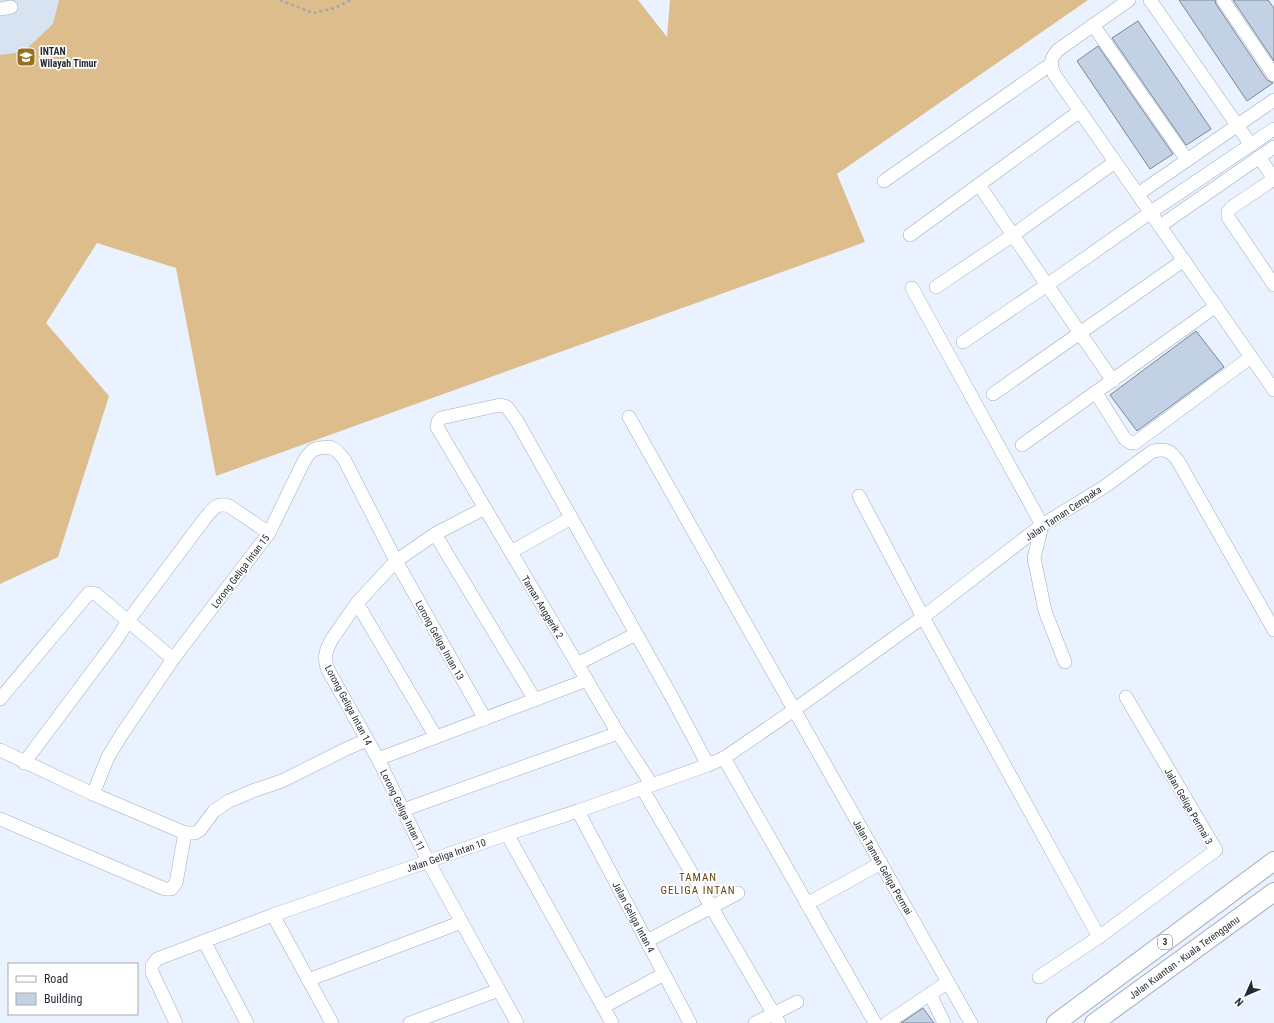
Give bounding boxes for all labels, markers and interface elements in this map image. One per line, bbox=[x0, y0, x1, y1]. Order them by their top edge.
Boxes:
school or university icon: INTAN Wilayah Timur bbox=[15, 46, 37, 68]
place label: INTAN Wilayah Timur bbox=[40, 46, 97, 69]
street label: Jalan Taman Cempaka bbox=[1023, 484, 1104, 543]
street label: Lorong Geliga Intan 15 bbox=[209, 532, 272, 610]
street label: Taman Anggerik 2 bbox=[520, 574, 566, 641]
street label: Lorong Geliga Intan 13 bbox=[413, 599, 466, 682]
street label: Lorong Geliga Intan 14 bbox=[323, 663, 374, 747]
street label: Jalan Geliga Permai 3 bbox=[1162, 766, 1215, 846]
street label: Lorong Geliga Intan 11 bbox=[378, 768, 427, 853]
street label: Jalan Taman Geliga Permai bbox=[851, 818, 914, 917]
street label: Jalan Geliga Intan 10 bbox=[405, 837, 487, 874]
district label: TAMAN GELIGA INTAN bbox=[660, 871, 736, 897]
street label: Jalan Geliga Intan 4 bbox=[610, 880, 657, 954]
street label: Jalan Kuantan - Kuala Terengganu bbox=[1127, 914, 1242, 1001]
road number: 3 bbox=[1158, 935, 1172, 949]
legend bbox=[8, 963, 138, 1015]
text: Road bbox=[44, 972, 68, 986]
north arrow bbox=[1226, 975, 1266, 1015]
text: Building bbox=[44, 992, 82, 1006]
text: N bbox=[1232, 995, 1246, 1009]

